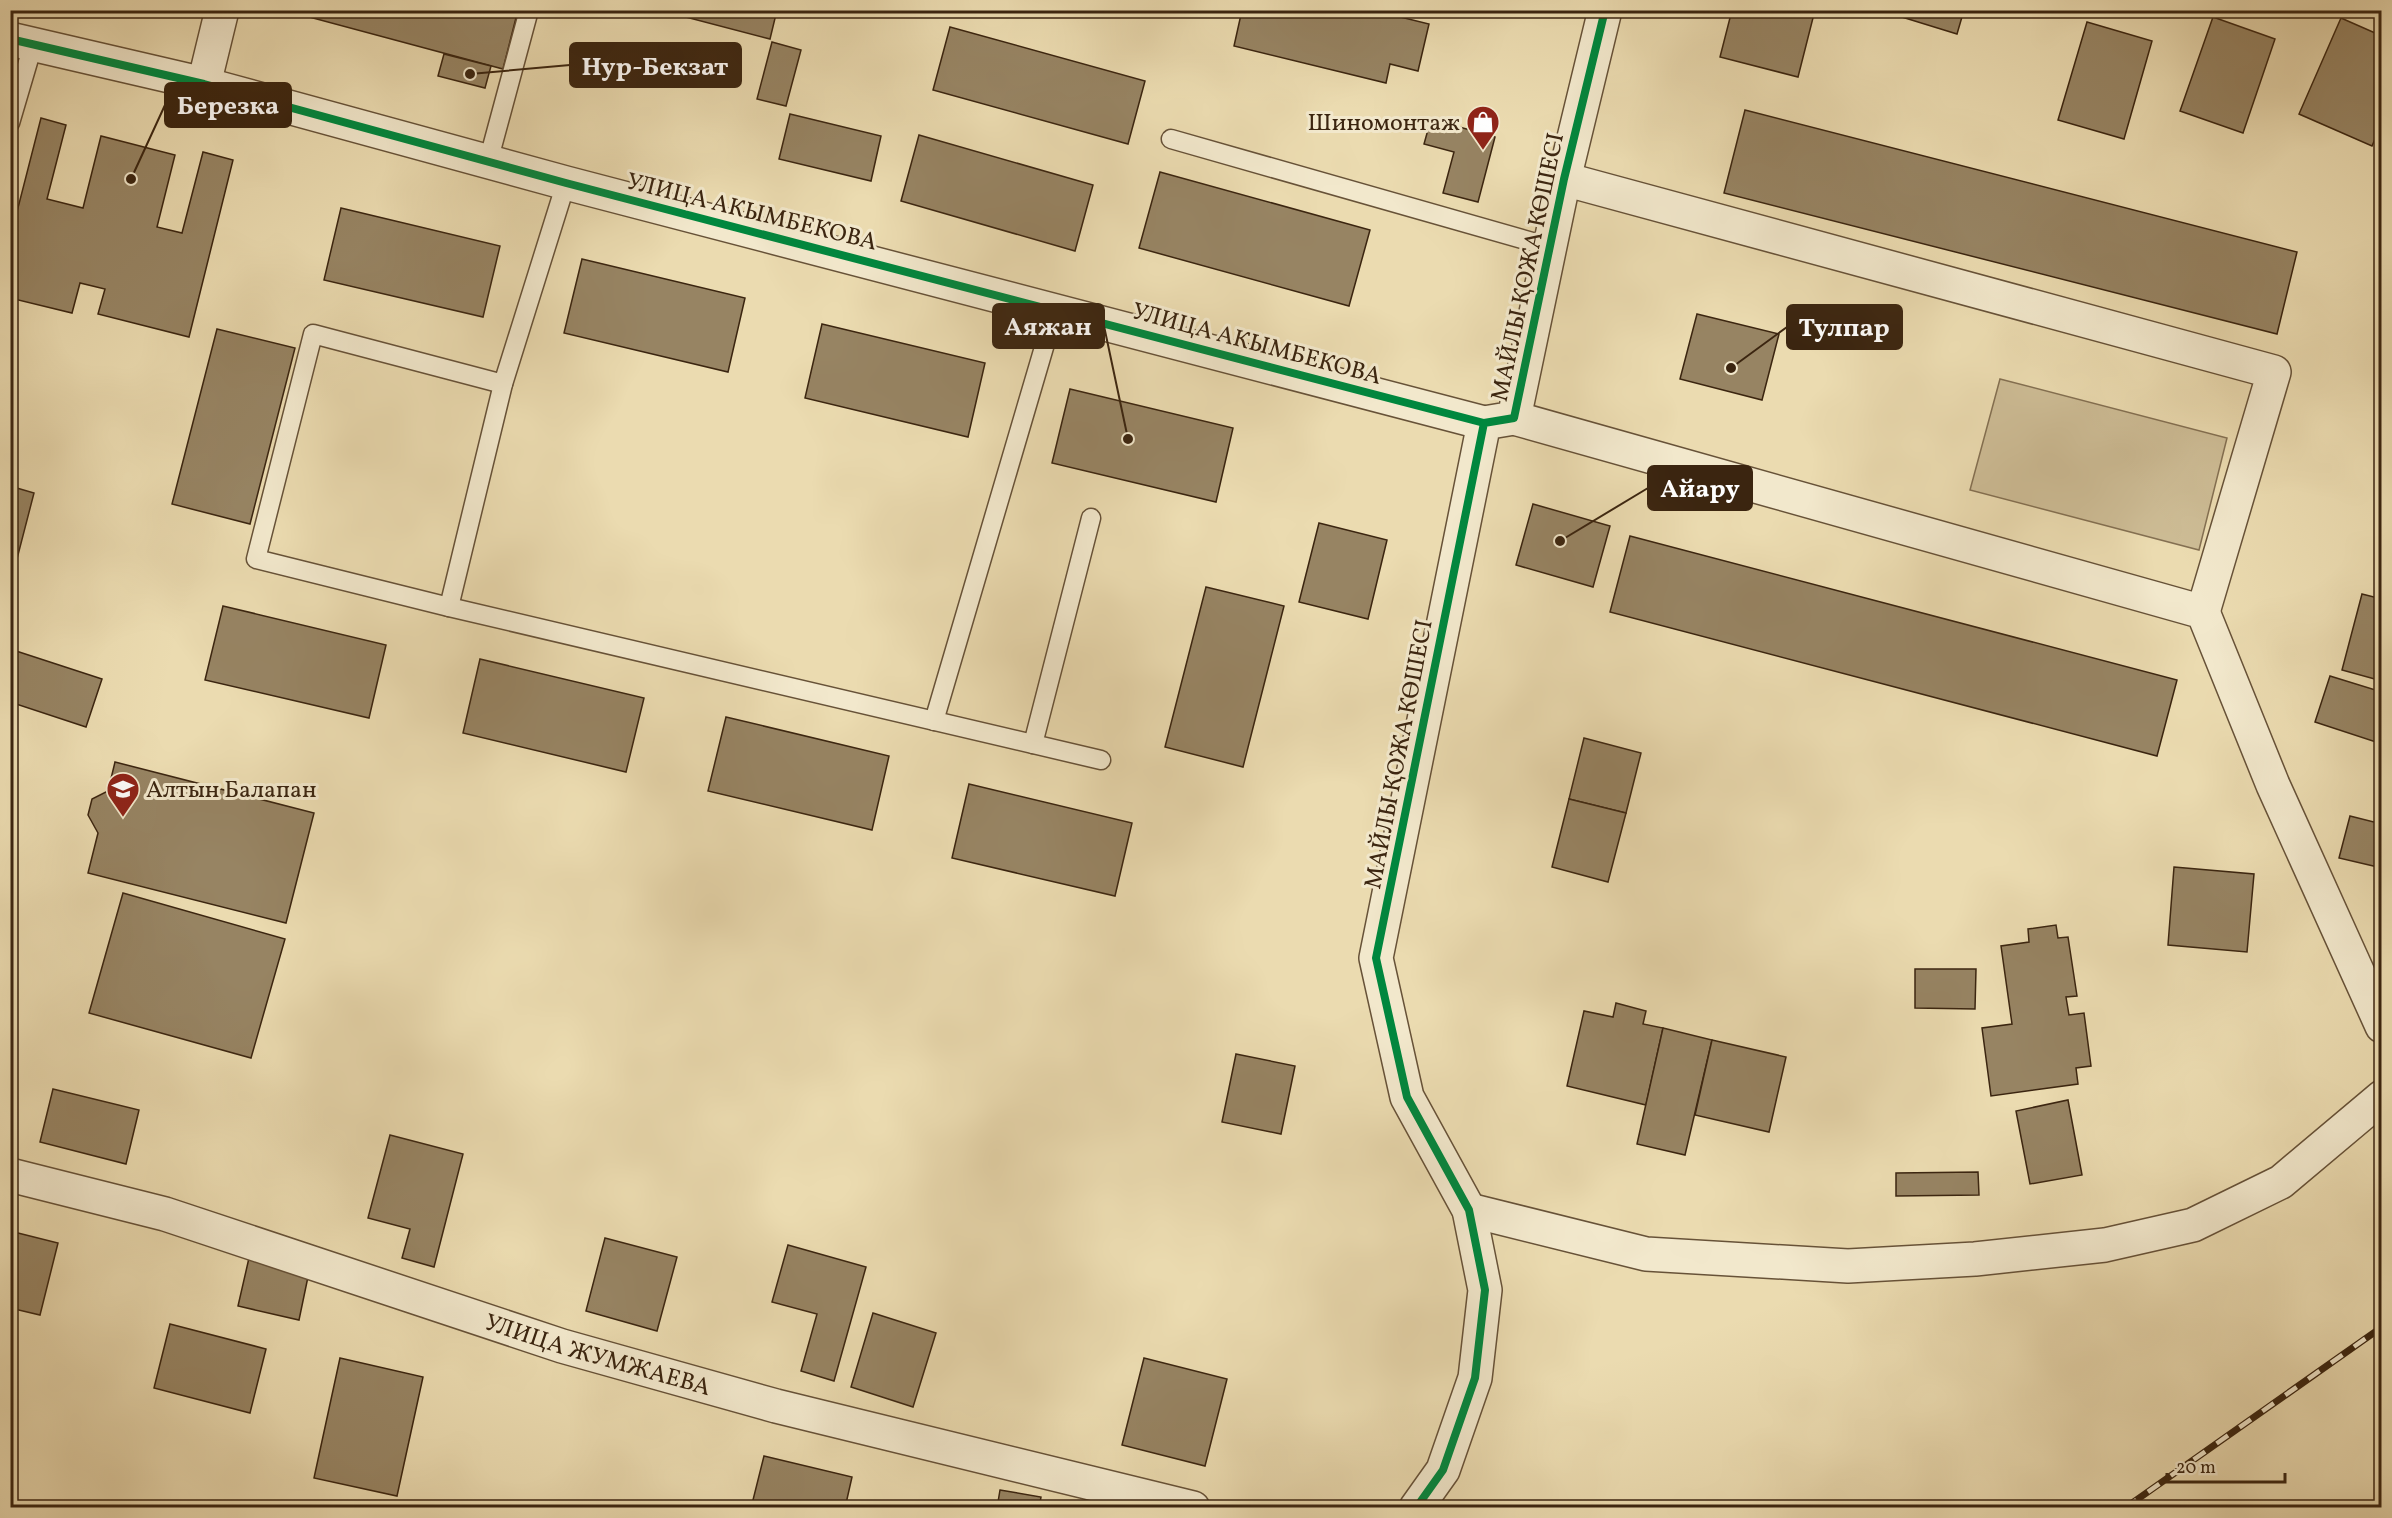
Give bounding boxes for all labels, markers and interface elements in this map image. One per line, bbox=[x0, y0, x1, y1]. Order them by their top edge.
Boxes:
callout: Нур-Бекзат bbox=[570, 43, 741, 87]
text: Нур-Бекзат bbox=[582, 50, 729, 86]
callout: Березка bbox=[165, 83, 291, 127]
text: Березка bbox=[177, 89, 279, 125]
shop icon: Шиномонтаж bbox=[1465, 104, 1501, 151]
place label: Шиномонтаж bbox=[1308, 107, 1460, 141]
street label: МАЙЛЫ ҚОЖА КӨШЕСІ bbox=[1484, 130, 1574, 405]
street label: УЛИЦА АКЫМБЕКОВА bbox=[623, 165, 880, 261]
street label: УЛИЦА АКЫМБЕКОВА bbox=[1128, 295, 1385, 395]
callout: Аяжан bbox=[993, 304, 1104, 348]
callout: Тулпар bbox=[1787, 305, 1902, 349]
text: Аяжан bbox=[1004, 310, 1092, 346]
text: Тулпар bbox=[1798, 311, 1890, 347]
callout: Айару bbox=[1648, 466, 1752, 510]
text: Айару bbox=[1660, 472, 1740, 508]
street label: МАЙЛЫ ҚОЖА КӨШЕСІ bbox=[1357, 617, 1443, 892]
school or university icon: Алтын Балапан bbox=[105, 771, 141, 818]
place label: Алтын Балапан bbox=[146, 774, 317, 808]
street label: УЛИЦА ЖУМЖАЕВА bbox=[480, 1306, 714, 1406]
scale bar bbox=[2167, 1446, 2286, 1484]
text: 20 m bbox=[2176, 1456, 2216, 1481]

